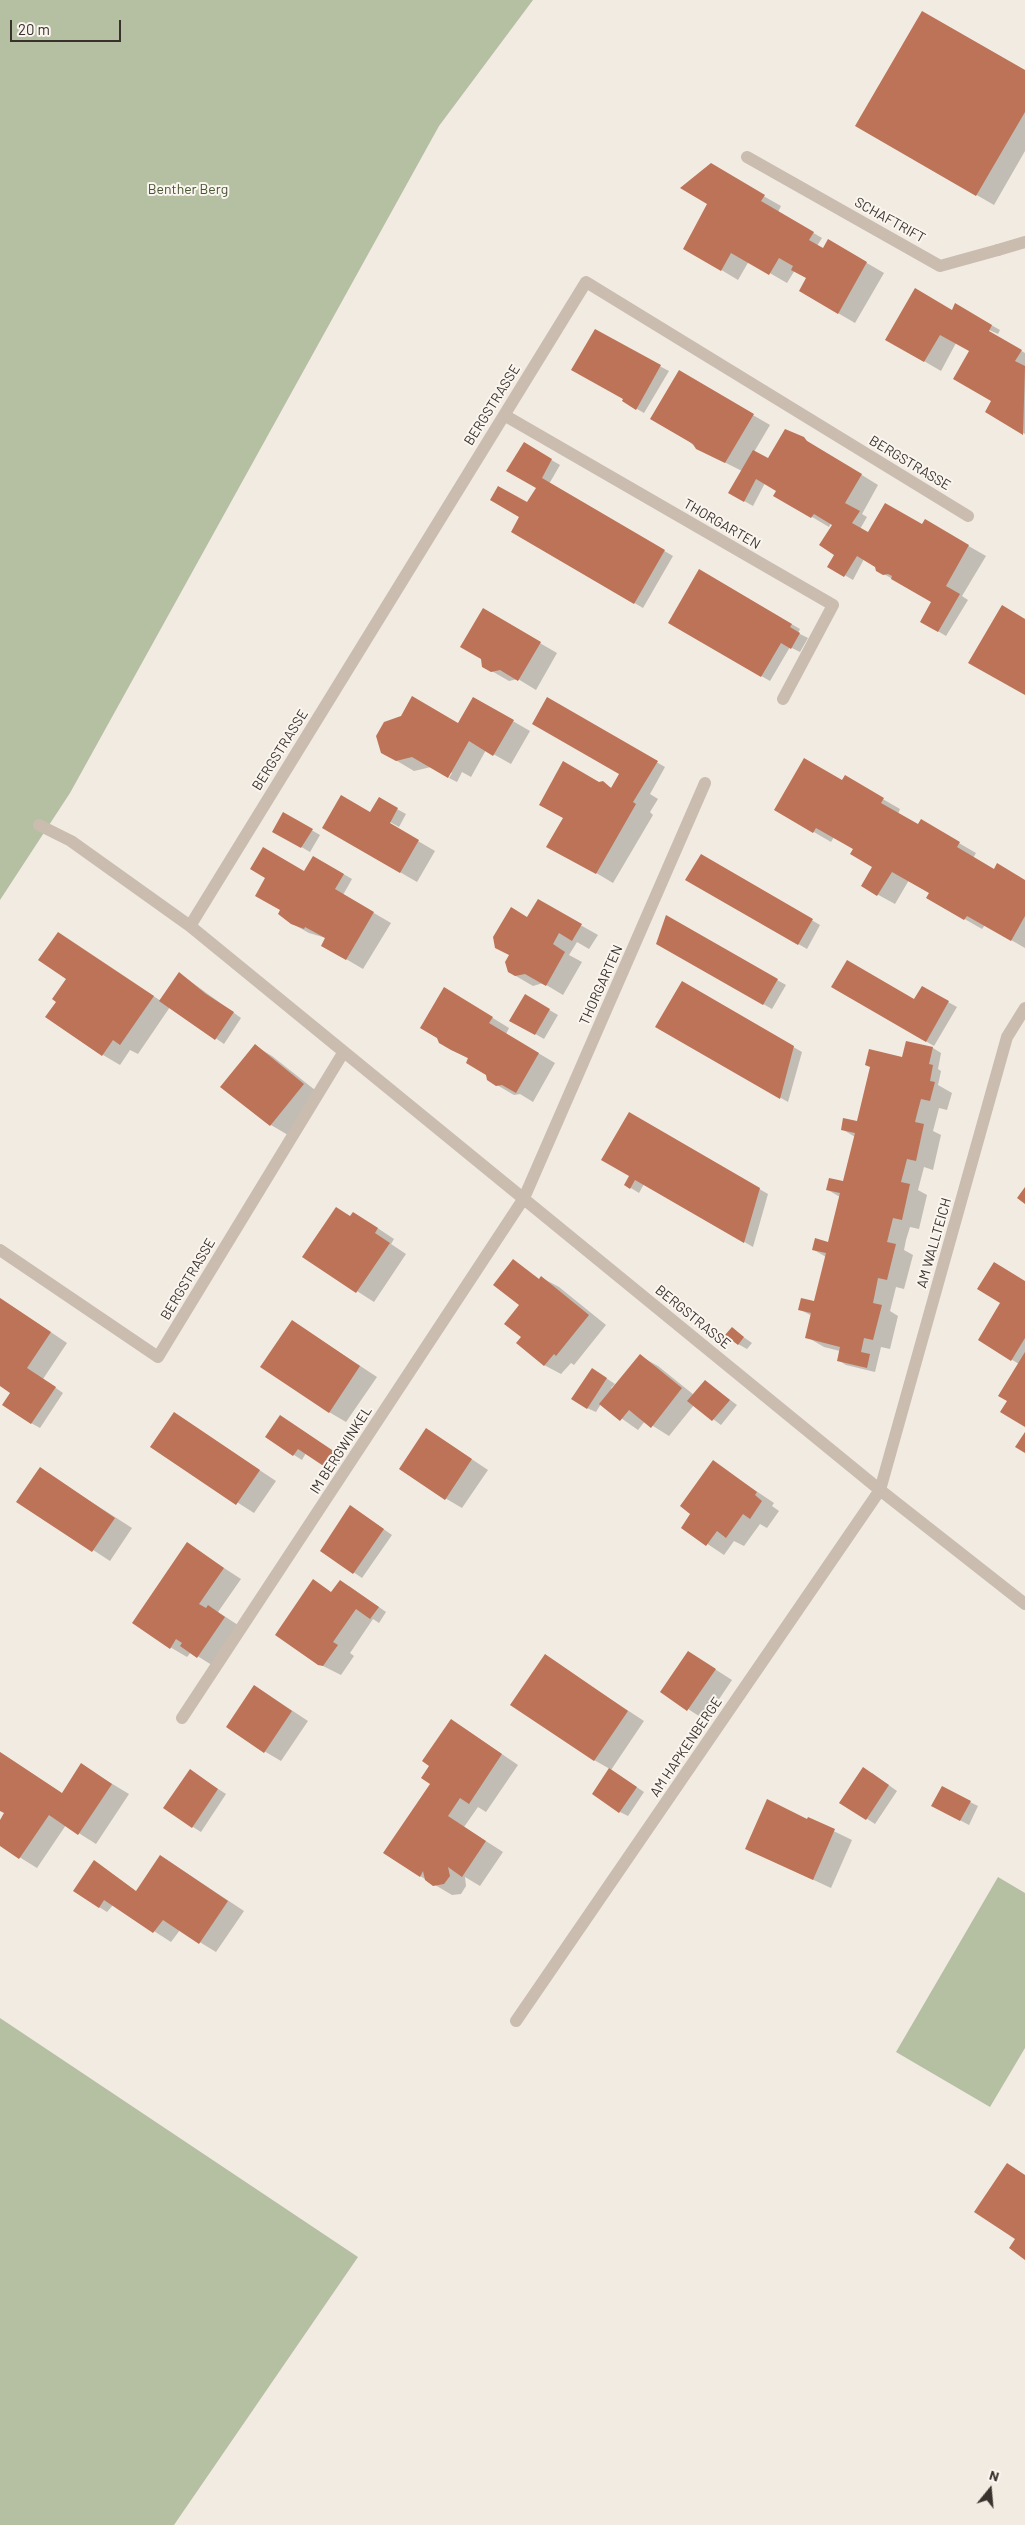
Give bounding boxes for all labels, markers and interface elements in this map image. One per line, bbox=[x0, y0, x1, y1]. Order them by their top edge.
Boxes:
scale bar bbox=[12, 10, 124, 42]
text: 20 m bbox=[18, 20, 50, 38]
park label: Benther Berg bbox=[148, 181, 228, 197]
street label: SCHAFTRIFT bbox=[852, 194, 928, 246]
street label: BERGSTRASSE bbox=[460, 361, 524, 449]
street label: BERGSTRASSE bbox=[866, 432, 954, 494]
street label: THORGARTEN bbox=[681, 495, 763, 553]
street label: BERGSTRASSE bbox=[248, 706, 312, 794]
street label: THORGARTEN bbox=[576, 942, 626, 1028]
street label: AM WALLTEICH bbox=[913, 1196, 955, 1290]
street label: BERGSTRASSE bbox=[157, 1235, 219, 1323]
street label: BERGSTRASSE bbox=[652, 1281, 734, 1353]
street label: IM BERGWINKEL bbox=[306, 1403, 376, 1497]
street label: AM HAPKENBERGE bbox=[646, 1694, 726, 1800]
north arrow bbox=[965, 2465, 1015, 2515]
text: N bbox=[988, 2466, 1001, 2485]

